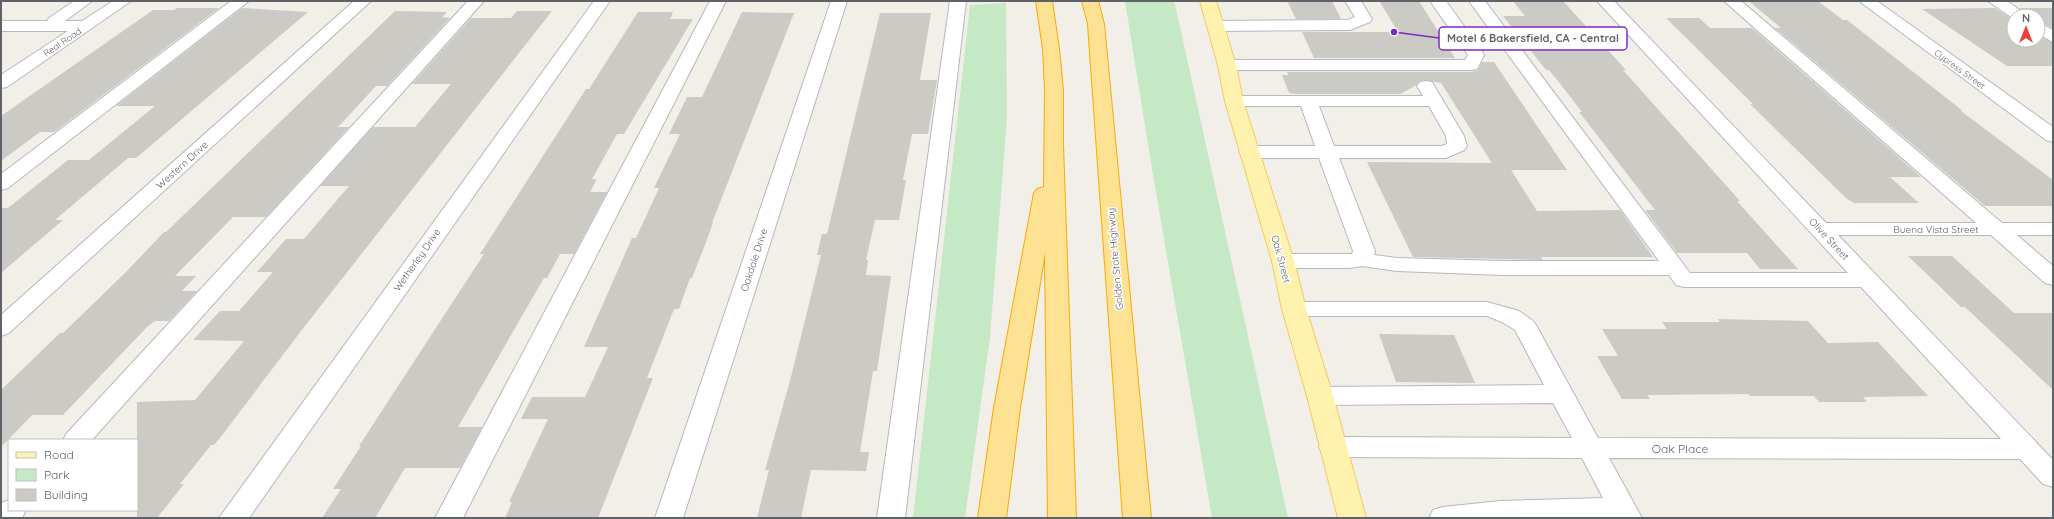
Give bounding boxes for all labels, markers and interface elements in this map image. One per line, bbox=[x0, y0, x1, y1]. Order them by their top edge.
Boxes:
north arrow bbox=[2006, 8, 2046, 48]
text: N bbox=[2022, 11, 2030, 25]
street label: Real Road bbox=[41, 25, 83, 59]
callout: Motel 6 Bakersfield, CA - Central bbox=[1439, 27, 1627, 50]
text: Motel 6 Bakersfield, CA - Central bbox=[1447, 31, 1619, 45]
street label: Cypress Street bbox=[1932, 47, 1988, 91]
street label: Western Drive bbox=[153, 138, 211, 192]
street label: Golden State Highway bbox=[1104, 207, 1126, 311]
street label: Olive Street bbox=[1806, 215, 1852, 263]
street label: Buena Vista Street bbox=[1893, 223, 1979, 236]
street label: Wetherley Drive bbox=[390, 226, 444, 294]
street label: Oakdale Drive bbox=[738, 226, 770, 293]
street label: Oak Street bbox=[1268, 234, 1294, 285]
legend bbox=[8, 439, 138, 511]
street label: Oak Place bbox=[1652, 441, 1708, 456]
text: Road bbox=[44, 447, 74, 462]
text: Park bbox=[44, 467, 69, 482]
text: Building bbox=[44, 487, 88, 502]

